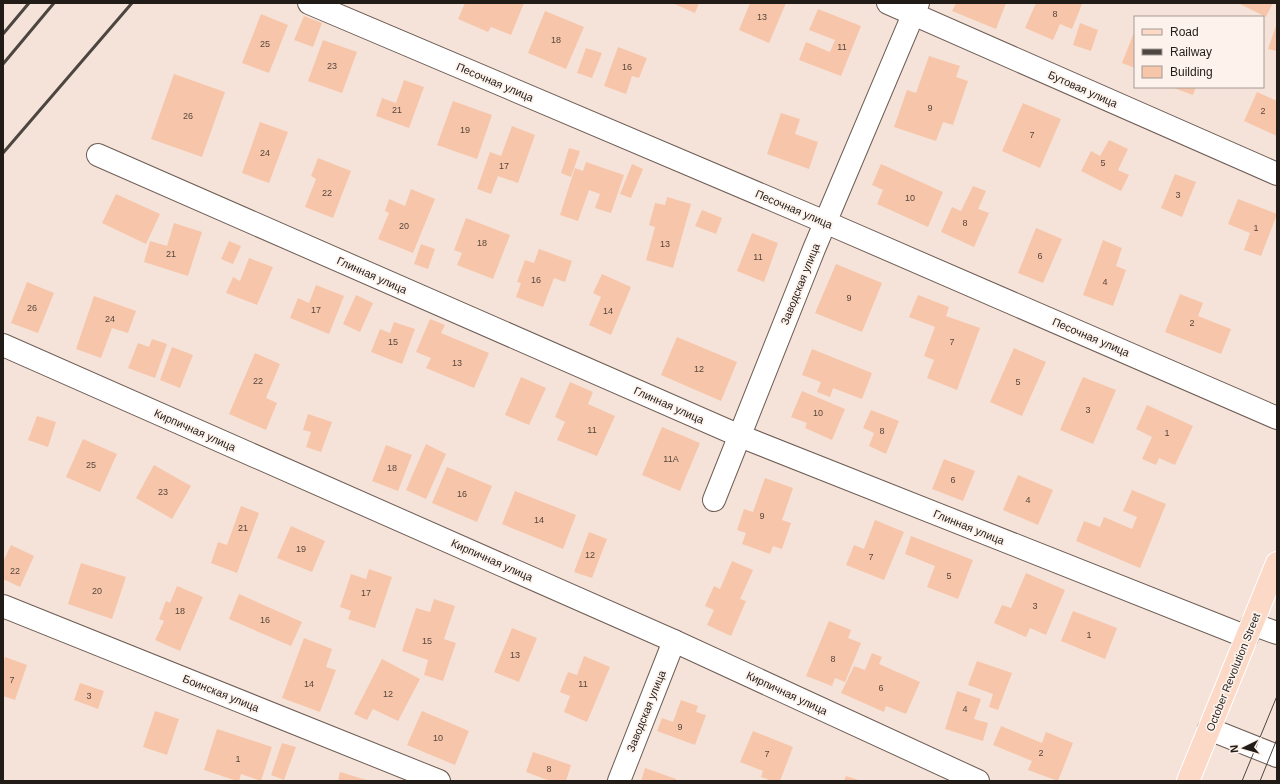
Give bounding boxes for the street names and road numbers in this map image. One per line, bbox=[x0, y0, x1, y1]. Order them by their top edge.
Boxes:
street label: Песочная улица bbox=[455, 60, 536, 104]
street label: Бутовая улица bbox=[1046, 68, 1120, 110]
street label: Песочная улица bbox=[754, 187, 835, 231]
street label: Заводская улица bbox=[778, 241, 822, 326]
street label: Глинная улица bbox=[335, 254, 410, 296]
street label: Песочная улица bbox=[1051, 315, 1132, 359]
street label: Глинная улица bbox=[632, 384, 707, 426]
street label: Кирпичная улица bbox=[152, 407, 238, 454]
street label: Глинная улица bbox=[932, 507, 1007, 547]
street label: Кирпичная улица bbox=[449, 537, 535, 584]
street label: October Revolution Street bbox=[1204, 611, 1262, 733]
street label: Заводская улица bbox=[624, 668, 668, 753]
street label: Кирпичная улица bbox=[745, 669, 830, 717]
street label: Боинская улица bbox=[181, 672, 262, 714]

